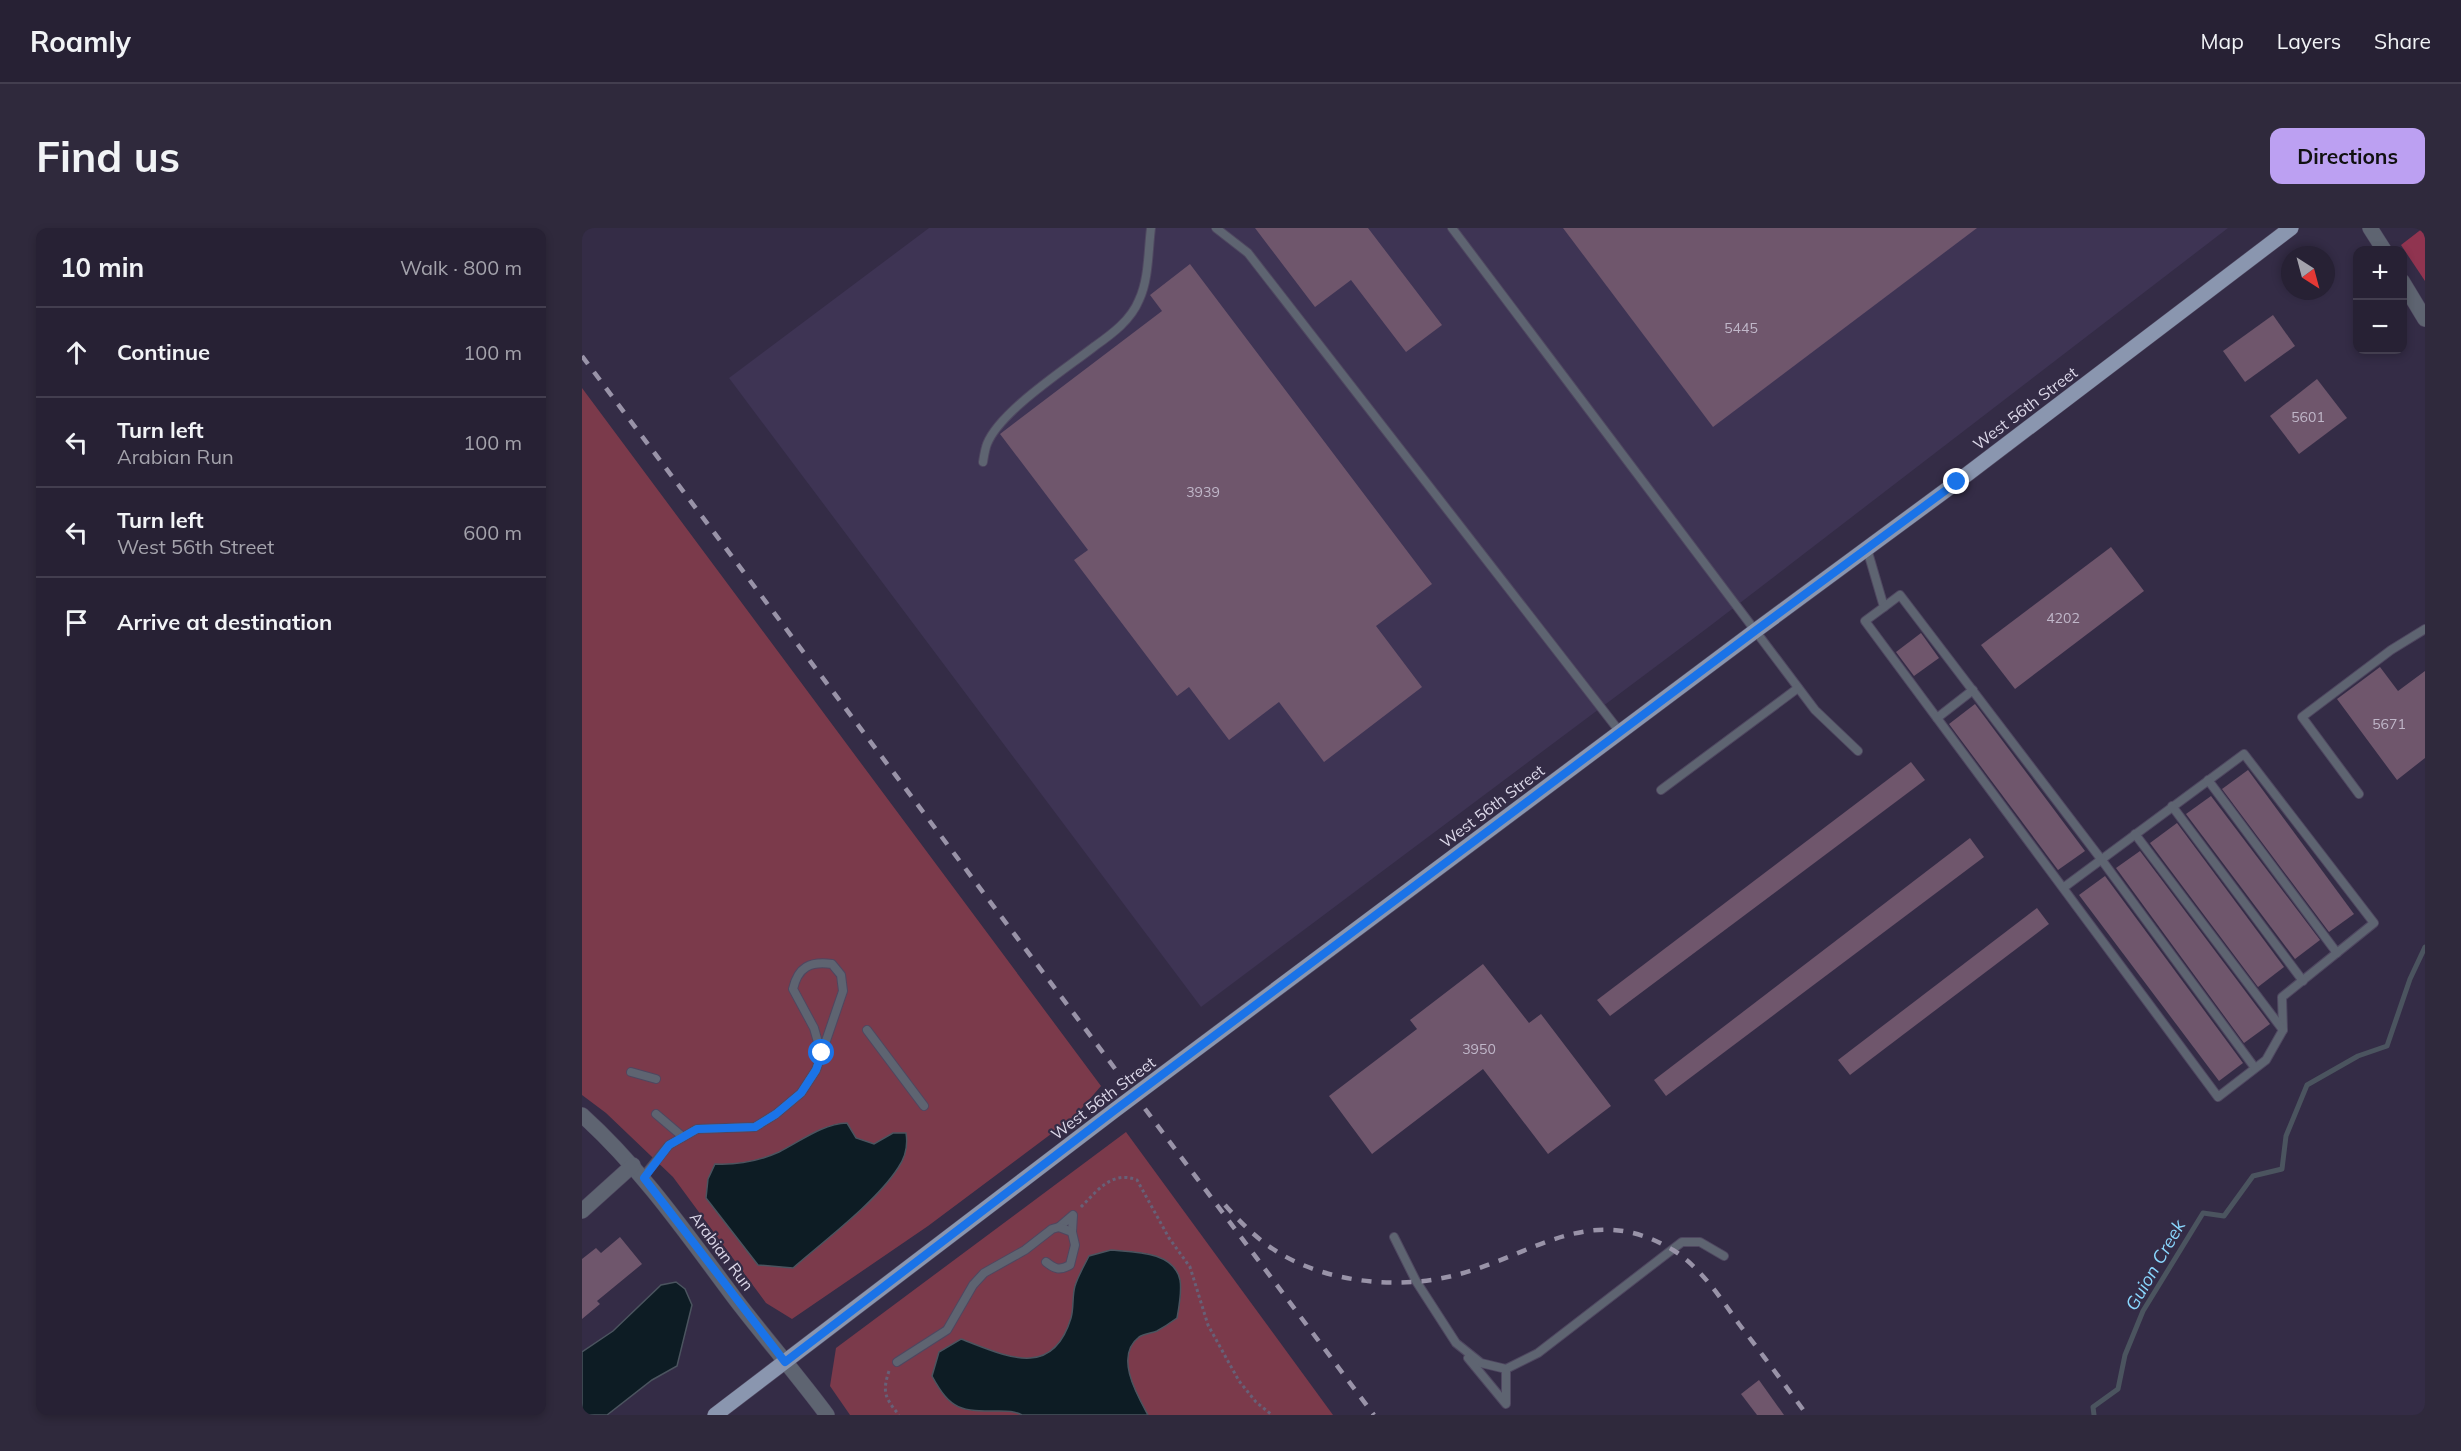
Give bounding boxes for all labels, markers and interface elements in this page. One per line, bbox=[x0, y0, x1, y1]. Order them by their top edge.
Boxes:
text: Roamly bbox=[30, 24, 131, 59]
text: Map bbox=[2201, 28, 2244, 54]
text: Layers bbox=[2277, 28, 2341, 54]
text: Share bbox=[2374, 28, 2431, 54]
button: Directions bbox=[2270, 128, 2425, 184]
text: Find us bbox=[36, 130, 180, 183]
north arrow bbox=[2281, 246, 2335, 300]
map controls bbox=[2353, 246, 2407, 354]
button: + bbox=[2353, 246, 2407, 300]
text: 10 min bbox=[60, 251, 144, 284]
text: Walk · 800 m bbox=[400, 255, 522, 280]
button: − bbox=[2353, 300, 2407, 354]
house number: 5445 bbox=[1724, 319, 1758, 337]
icon: ahead bbox=[60, 336, 93, 369]
text: Continue bbox=[117, 338, 210, 366]
text: 100 m bbox=[463, 340, 522, 365]
street label: West 56th Street bbox=[1969, 362, 2082, 454]
house number: 5601 bbox=[2291, 408, 2325, 426]
text: Turn left bbox=[117, 416, 204, 444]
icon: left bbox=[60, 426, 93, 459]
text: 100 m bbox=[463, 430, 522, 455]
text: Arabian Run bbox=[117, 444, 234, 469]
route end bbox=[1943, 468, 1969, 494]
house number: 3939 bbox=[1186, 483, 1220, 501]
text: Turn left bbox=[117, 506, 204, 534]
icon: left bbox=[60, 516, 93, 549]
text: 600 m bbox=[463, 520, 522, 545]
text: West 56th Street bbox=[117, 534, 274, 559]
icon: arrive bbox=[60, 606, 93, 639]
text: Arrive at destination bbox=[117, 608, 332, 636]
house number: 4202 bbox=[2046, 609, 2080, 627]
house number: 5671 bbox=[2372, 715, 2406, 733]
street label: West 56th Street bbox=[1436, 760, 1549, 852]
route start bbox=[808, 1039, 834, 1065]
house number: 3950 bbox=[1462, 1040, 1496, 1058]
street label: West 56th Street bbox=[1047, 1052, 1160, 1144]
street label: Arabian Run bbox=[686, 1208, 758, 1294]
water label: Guion Creek bbox=[2120, 1215, 2191, 1314]

